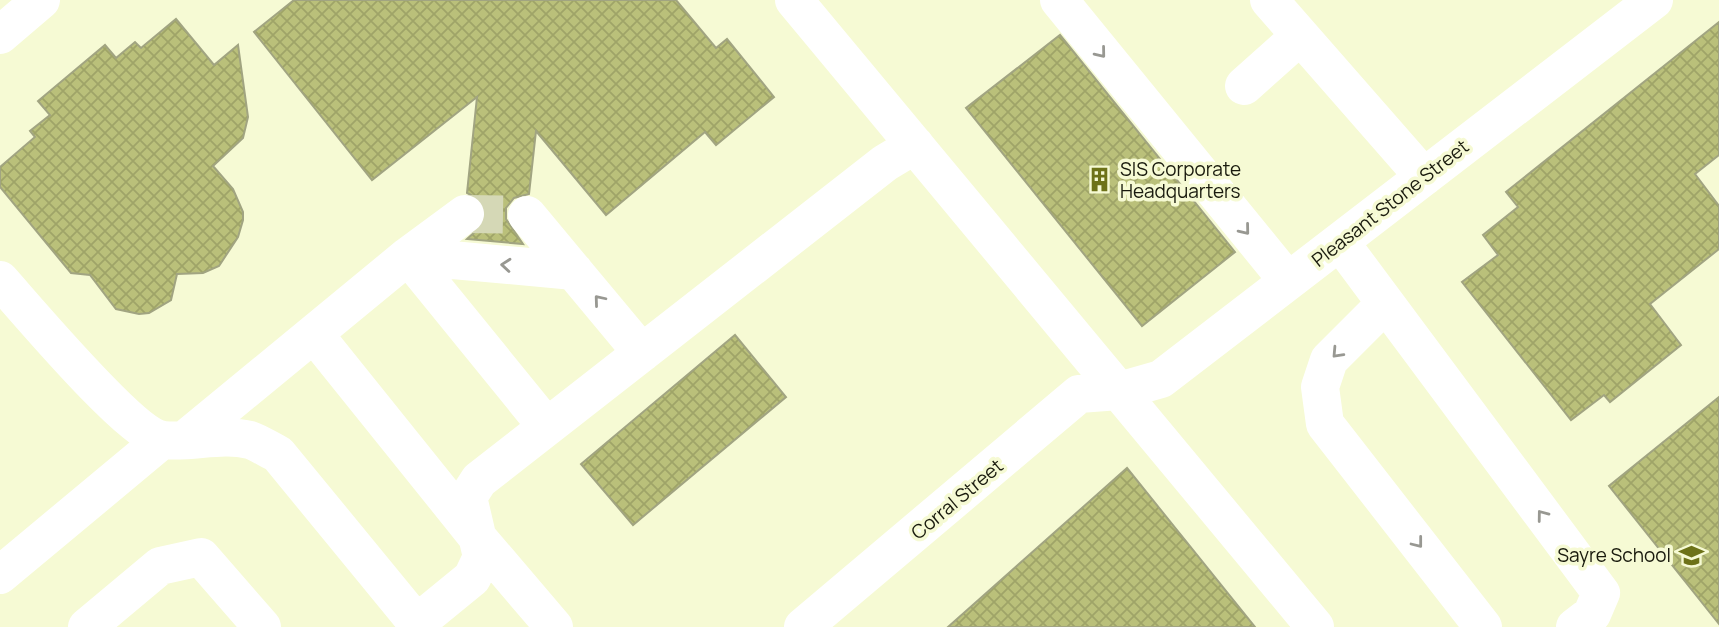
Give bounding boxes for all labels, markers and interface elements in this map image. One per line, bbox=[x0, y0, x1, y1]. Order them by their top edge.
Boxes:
one-way arrow bbox=[1093, 46, 1106, 58]
street label: Pleasant Stone Street bbox=[1306, 133, 1474, 273]
place label: SIS Corporate Headquarters bbox=[1120, 156, 1241, 204]
building icon: SIS Corporate Headquarters bbox=[1086, 166, 1114, 194]
one-way arrow bbox=[1236, 222, 1249, 235]
one-way arrow bbox=[500, 258, 511, 273]
one-way arrow bbox=[594, 296, 607, 308]
one-way arrow bbox=[1332, 344, 1345, 357]
street label: Corral Street bbox=[905, 453, 1009, 545]
one-way arrow bbox=[1538, 510, 1551, 523]
one-way arrow bbox=[1410, 535, 1422, 548]
school or university icon: Sayre School bbox=[1677, 541, 1705, 569]
place label: Sayre School bbox=[1557, 542, 1671, 568]

